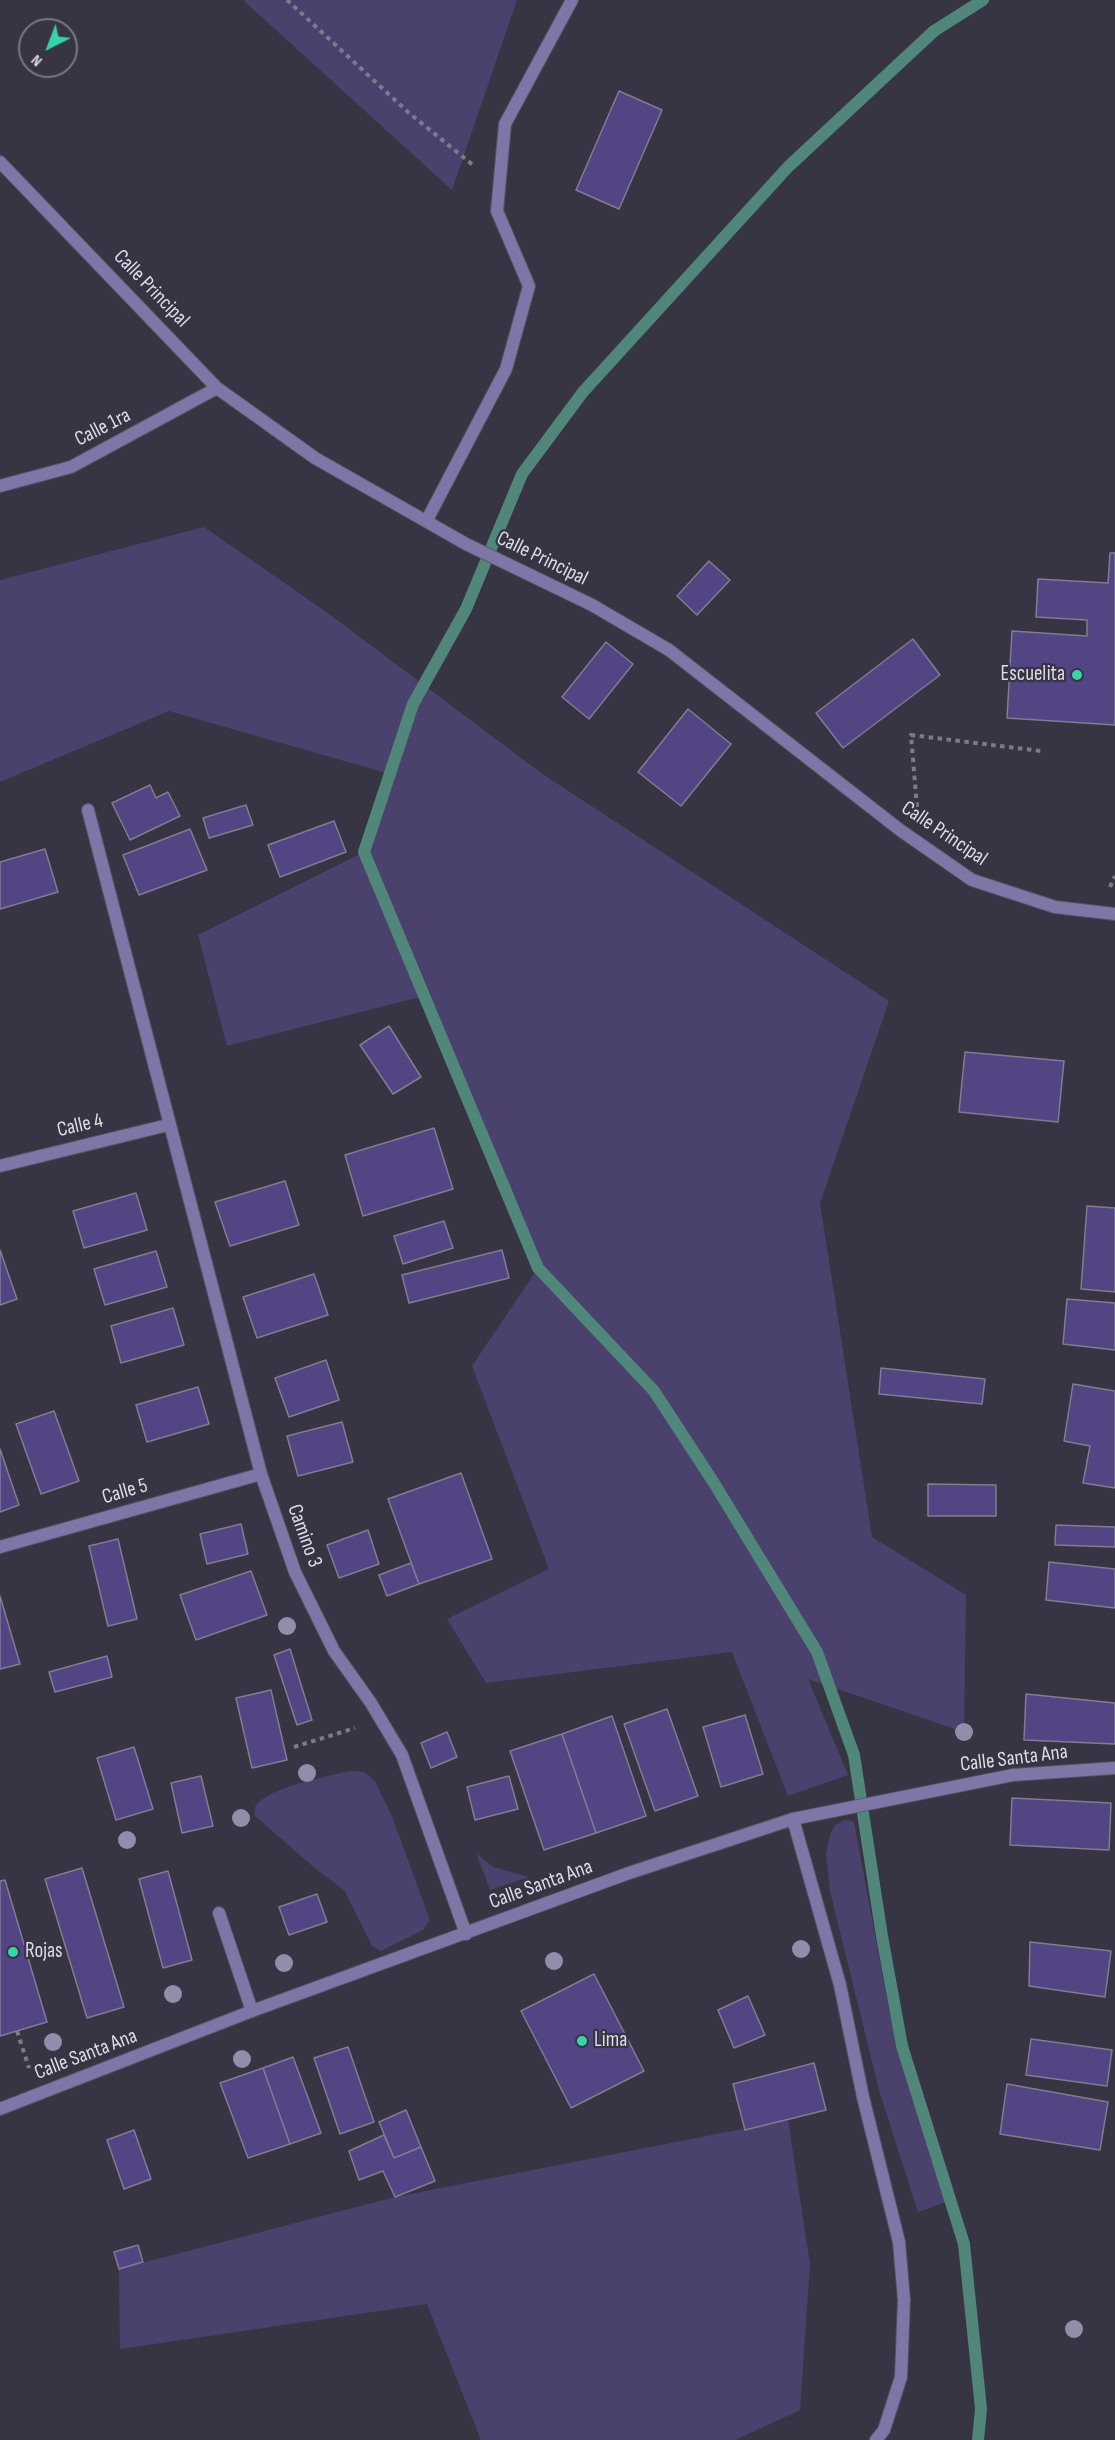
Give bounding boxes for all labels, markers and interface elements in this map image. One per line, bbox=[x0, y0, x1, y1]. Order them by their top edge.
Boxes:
north arrow bbox=[18, 18, 78, 78]
text: N bbox=[27, 50, 46, 70]
street label: Calle Principal bbox=[108, 245, 194, 333]
street label: Calle 1ra bbox=[71, 403, 135, 453]
street label: Calle Principal bbox=[492, 526, 592, 592]
place label: Escuelita bbox=[1001, 662, 1065, 688]
marker: Escuelita bbox=[1070, 668, 1084, 682]
street label: Calle Principal bbox=[896, 796, 992, 872]
street label: Calle 4 bbox=[55, 1109, 105, 1143]
street label: Calle 5 bbox=[99, 1474, 151, 1510]
street label: Camino 3 bbox=[281, 1501, 327, 1571]
street label: Calle Santa Ana bbox=[959, 1740, 1069, 1778]
street label: Calle Santa Ana bbox=[486, 1855, 596, 1915]
place label: Rojas bbox=[25, 1939, 63, 1965]
marker: Rojas bbox=[6, 1945, 20, 1959]
street label: Calle Santa Ana bbox=[31, 2024, 141, 2086]
place label: Lima bbox=[594, 2028, 627, 2054]
marker: Lima bbox=[575, 2034, 589, 2048]

